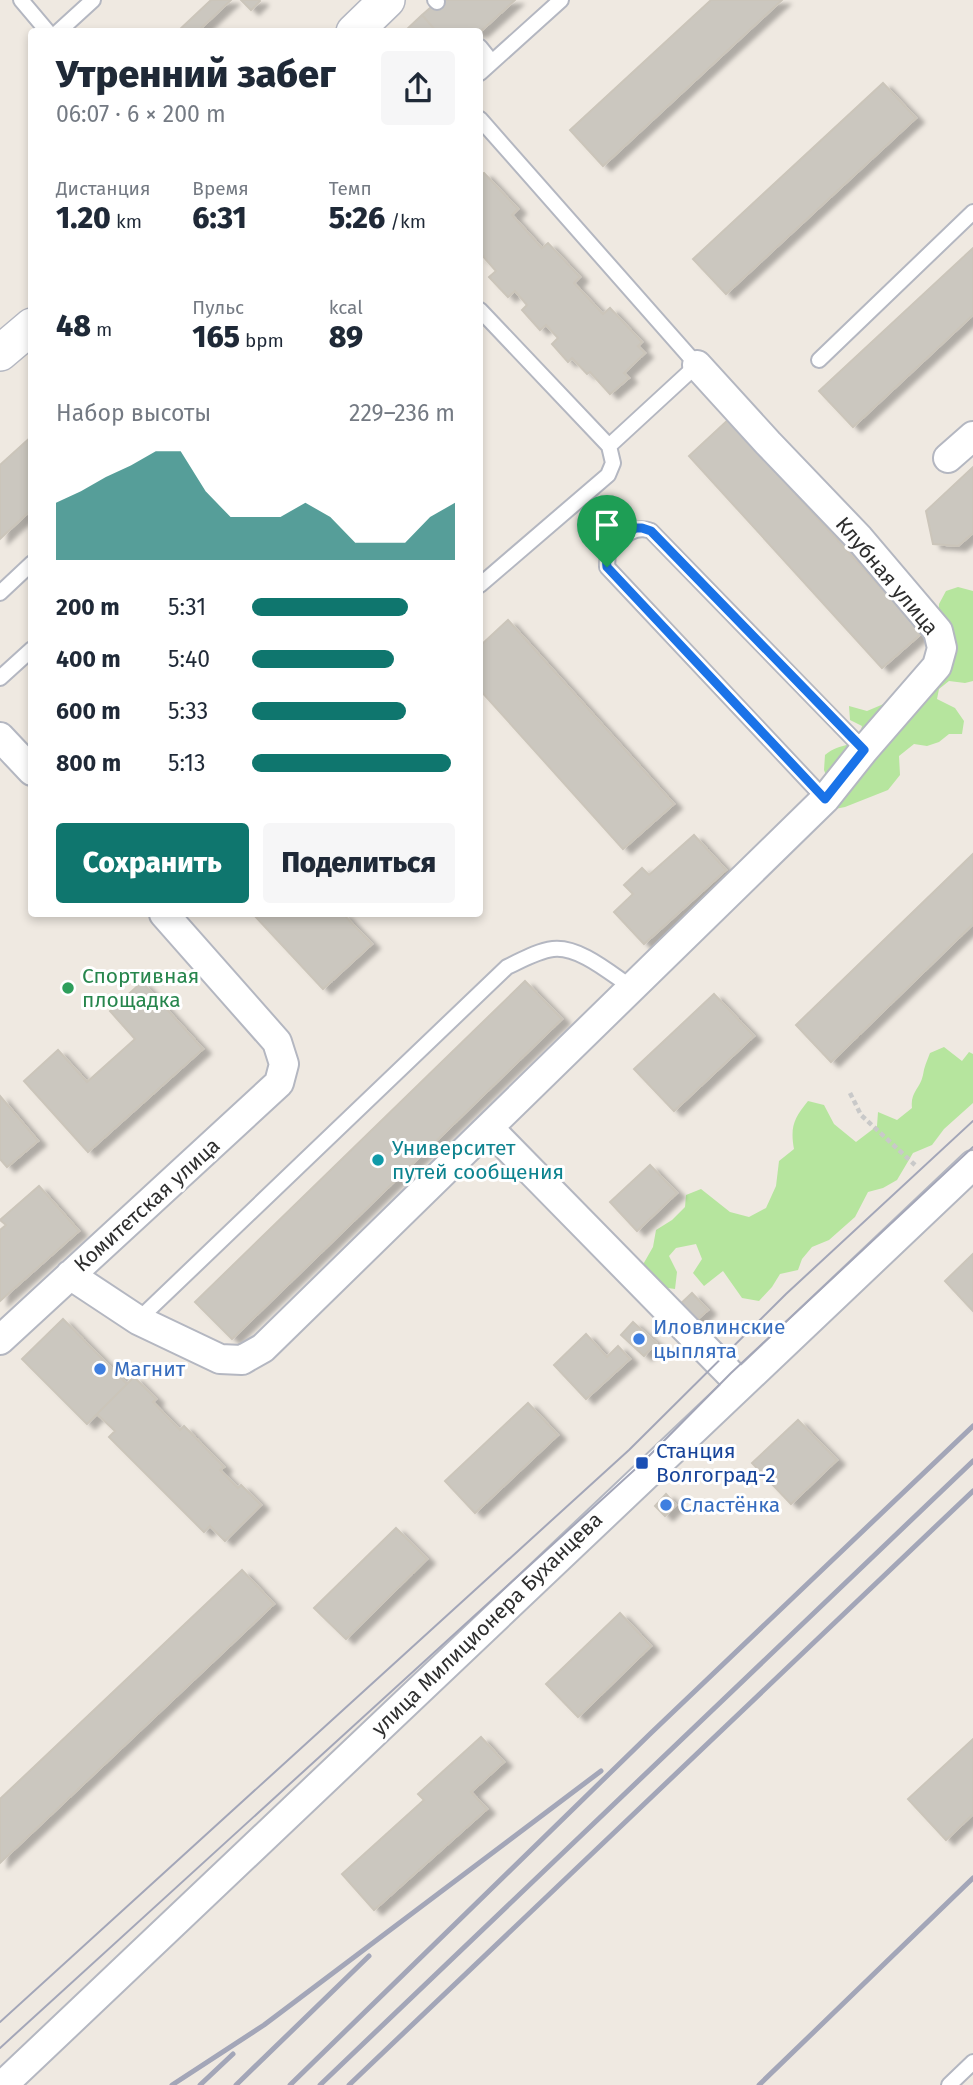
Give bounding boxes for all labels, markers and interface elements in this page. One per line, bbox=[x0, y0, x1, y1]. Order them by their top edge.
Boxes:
text: Утренний забег bbox=[56, 51, 336, 97]
button: share bbox=[381, 51, 455, 125]
text: 06:07 · 6 × 200 m bbox=[56, 100, 226, 128]
text: Дистанция bbox=[56, 177, 151, 200]
text: Время bbox=[192, 177, 249, 200]
text: Темп bbox=[329, 177, 372, 200]
text: 1.20 bbox=[56, 200, 111, 236]
text: 6:31 bbox=[192, 200, 247, 236]
text: 5:26 bbox=[329, 200, 385, 236]
text: km bbox=[111, 210, 142, 233]
text: /km bbox=[385, 210, 426, 233]
text: Пульс bbox=[192, 296, 244, 319]
text: kcal bbox=[329, 296, 363, 319]
text: 48 bbox=[56, 308, 91, 344]
text: m bbox=[91, 318, 112, 341]
text: 165 bbox=[192, 319, 240, 355]
text: 89 bbox=[329, 319, 363, 355]
text: bpm bbox=[240, 329, 284, 352]
text: Набор высоты bbox=[56, 399, 211, 427]
text: 229–236 m bbox=[349, 399, 455, 427]
pin bbox=[577, 495, 637, 567]
icon: arrive bbox=[588, 506, 626, 544]
street label: Клубная улица bbox=[830, 512, 944, 640]
text: 200 m bbox=[56, 593, 120, 621]
text: 5:31 bbox=[168, 593, 206, 621]
text: 400 m bbox=[56, 645, 121, 673]
text: 5:40 bbox=[168, 645, 210, 673]
text: 600 m bbox=[56, 697, 121, 725]
text: 5:33 bbox=[168, 697, 208, 725]
text: 800 m bbox=[56, 749, 121, 777]
text: 5:13 bbox=[168, 749, 206, 777]
button: Сохранить bbox=[56, 823, 249, 903]
button: Поделиться bbox=[263, 823, 455, 903]
place label: Спортивная площадка bbox=[82, 963, 199, 1013]
marker: Спортивная площадка bbox=[60, 980, 76, 996]
street label: Комитетская улица bbox=[69, 1133, 225, 1277]
place label: Университет путей сообщения bbox=[392, 1135, 564, 1185]
marker: Университет путей сообщения bbox=[370, 1152, 386, 1168]
place label: Иловлинские цыплята bbox=[653, 1314, 785, 1364]
marker: Иловлинские цыплята bbox=[631, 1331, 647, 1347]
place label: Магнит bbox=[114, 1356, 186, 1382]
marker: Магнит bbox=[92, 1361, 108, 1377]
place label: Станция Волгоград-2 bbox=[656, 1438, 776, 1488]
marker: Станция Волгоград-2 bbox=[634, 1455, 650, 1471]
place label: Сластёнка bbox=[680, 1492, 780, 1518]
marker: Сластёнка bbox=[658, 1497, 674, 1513]
street label: улица Милиционера Буханцева bbox=[366, 1507, 608, 1741]

